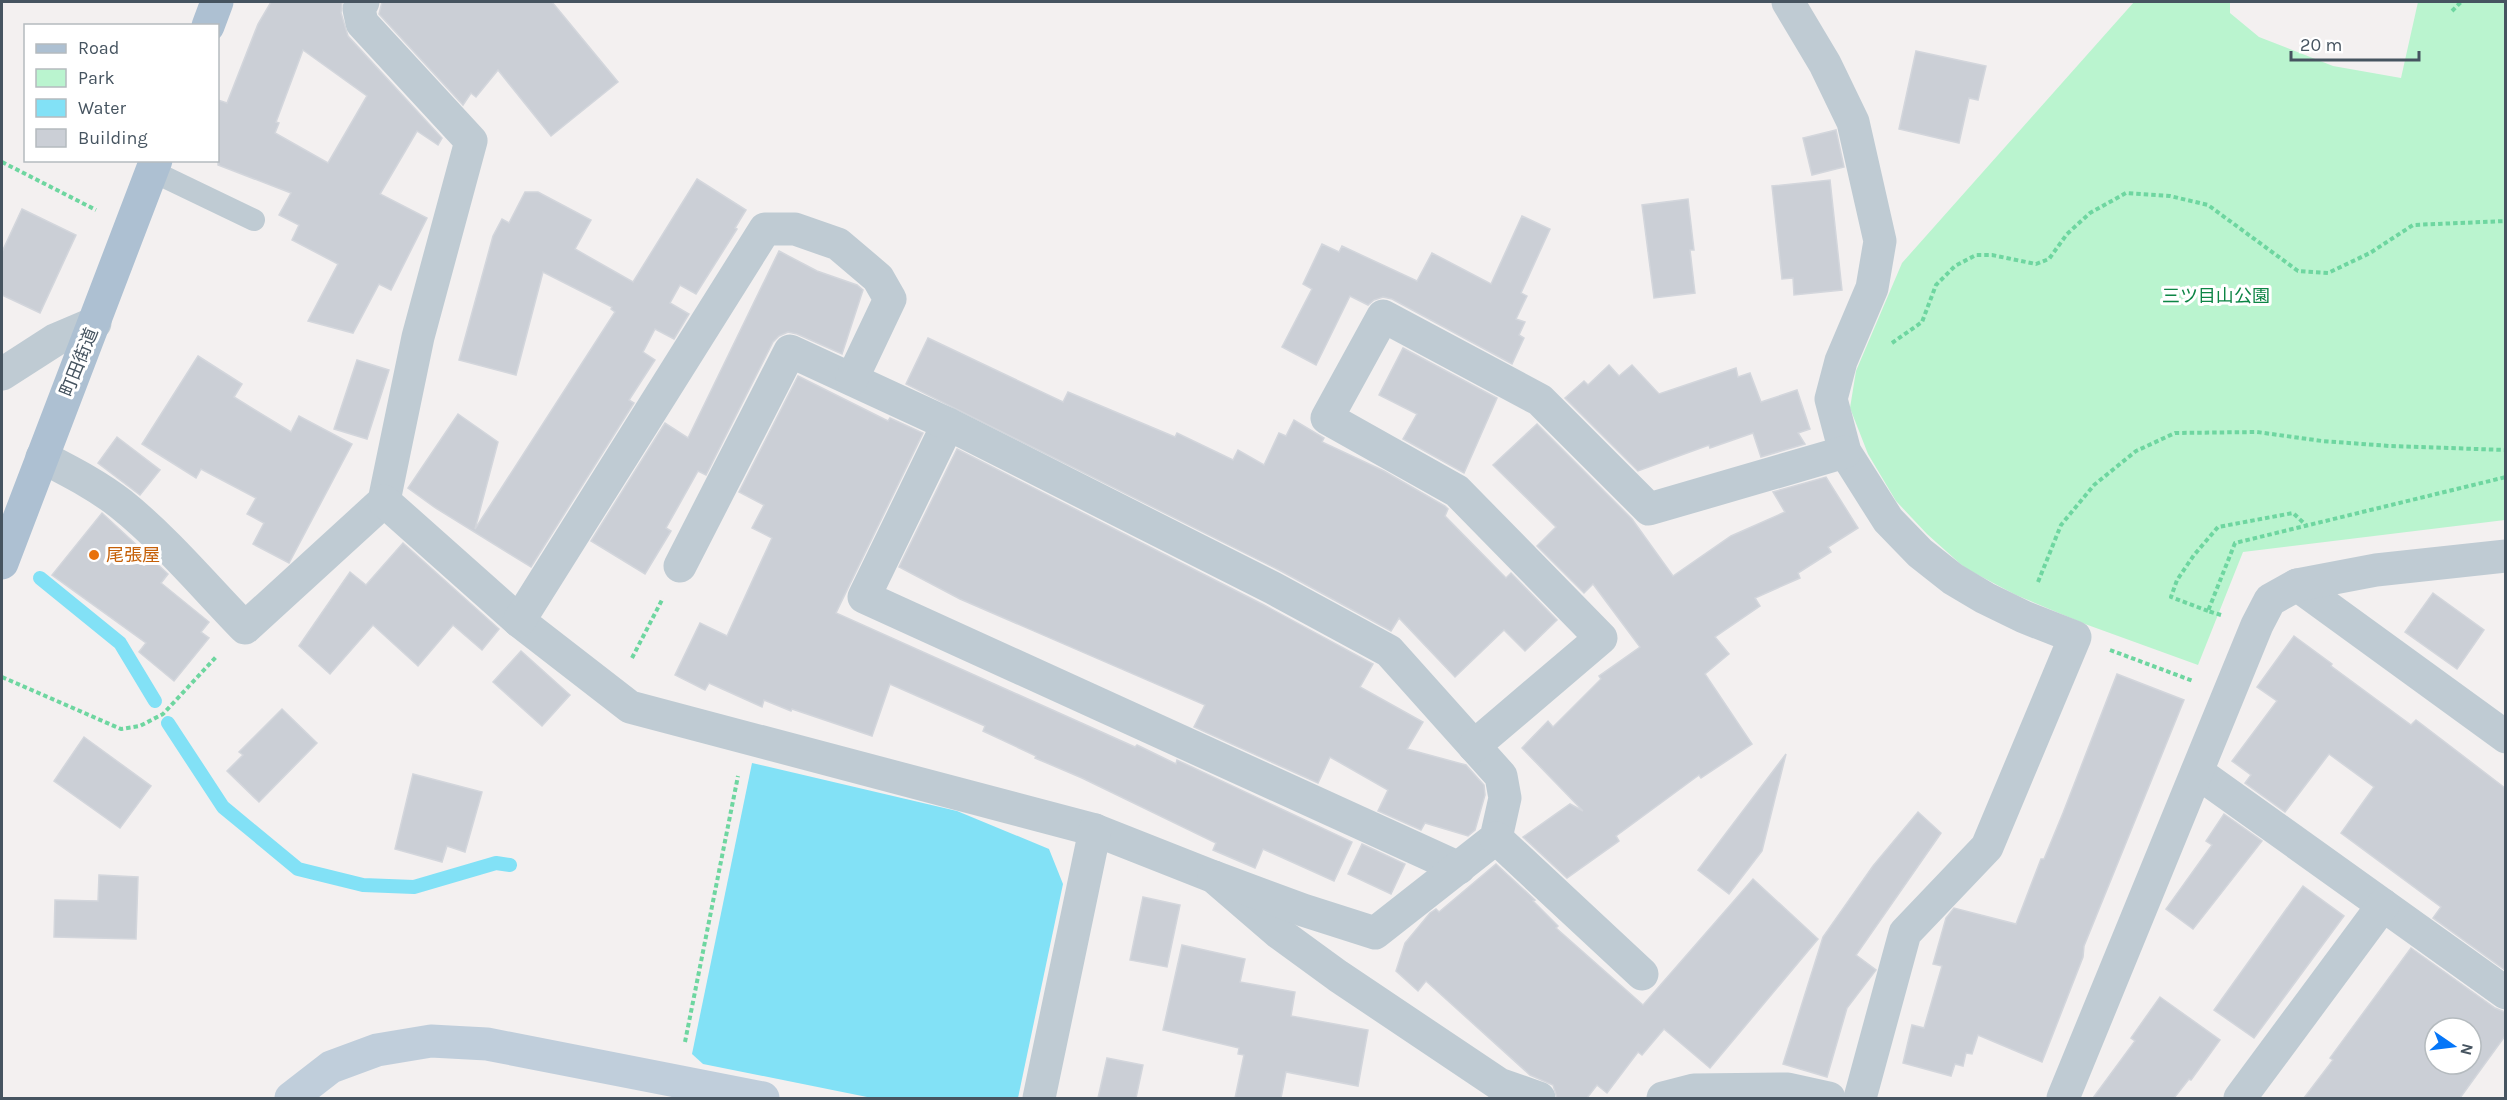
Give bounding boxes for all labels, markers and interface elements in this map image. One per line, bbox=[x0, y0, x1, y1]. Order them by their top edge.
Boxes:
legend bbox=[24, 24, 219, 162]
scale bar bbox=[2291, 24, 2418, 62]
text: 20 m bbox=[2300, 34, 2342, 56]
text: Road bbox=[78, 37, 119, 59]
text: Park bbox=[78, 67, 115, 89]
text: Water bbox=[78, 97, 126, 119]
text: Building bbox=[78, 127, 148, 149]
park label: 三ツ目山公園 bbox=[2162, 285, 2270, 307]
street label: 町田街道 bbox=[55, 325, 103, 399]
place label: 尾張屋 bbox=[106, 544, 160, 566]
marker: 尾張屋 bbox=[87, 548, 101, 562]
north arrow bbox=[2423, 1016, 2483, 1076]
text: N bbox=[2456, 1042, 2478, 1057]

